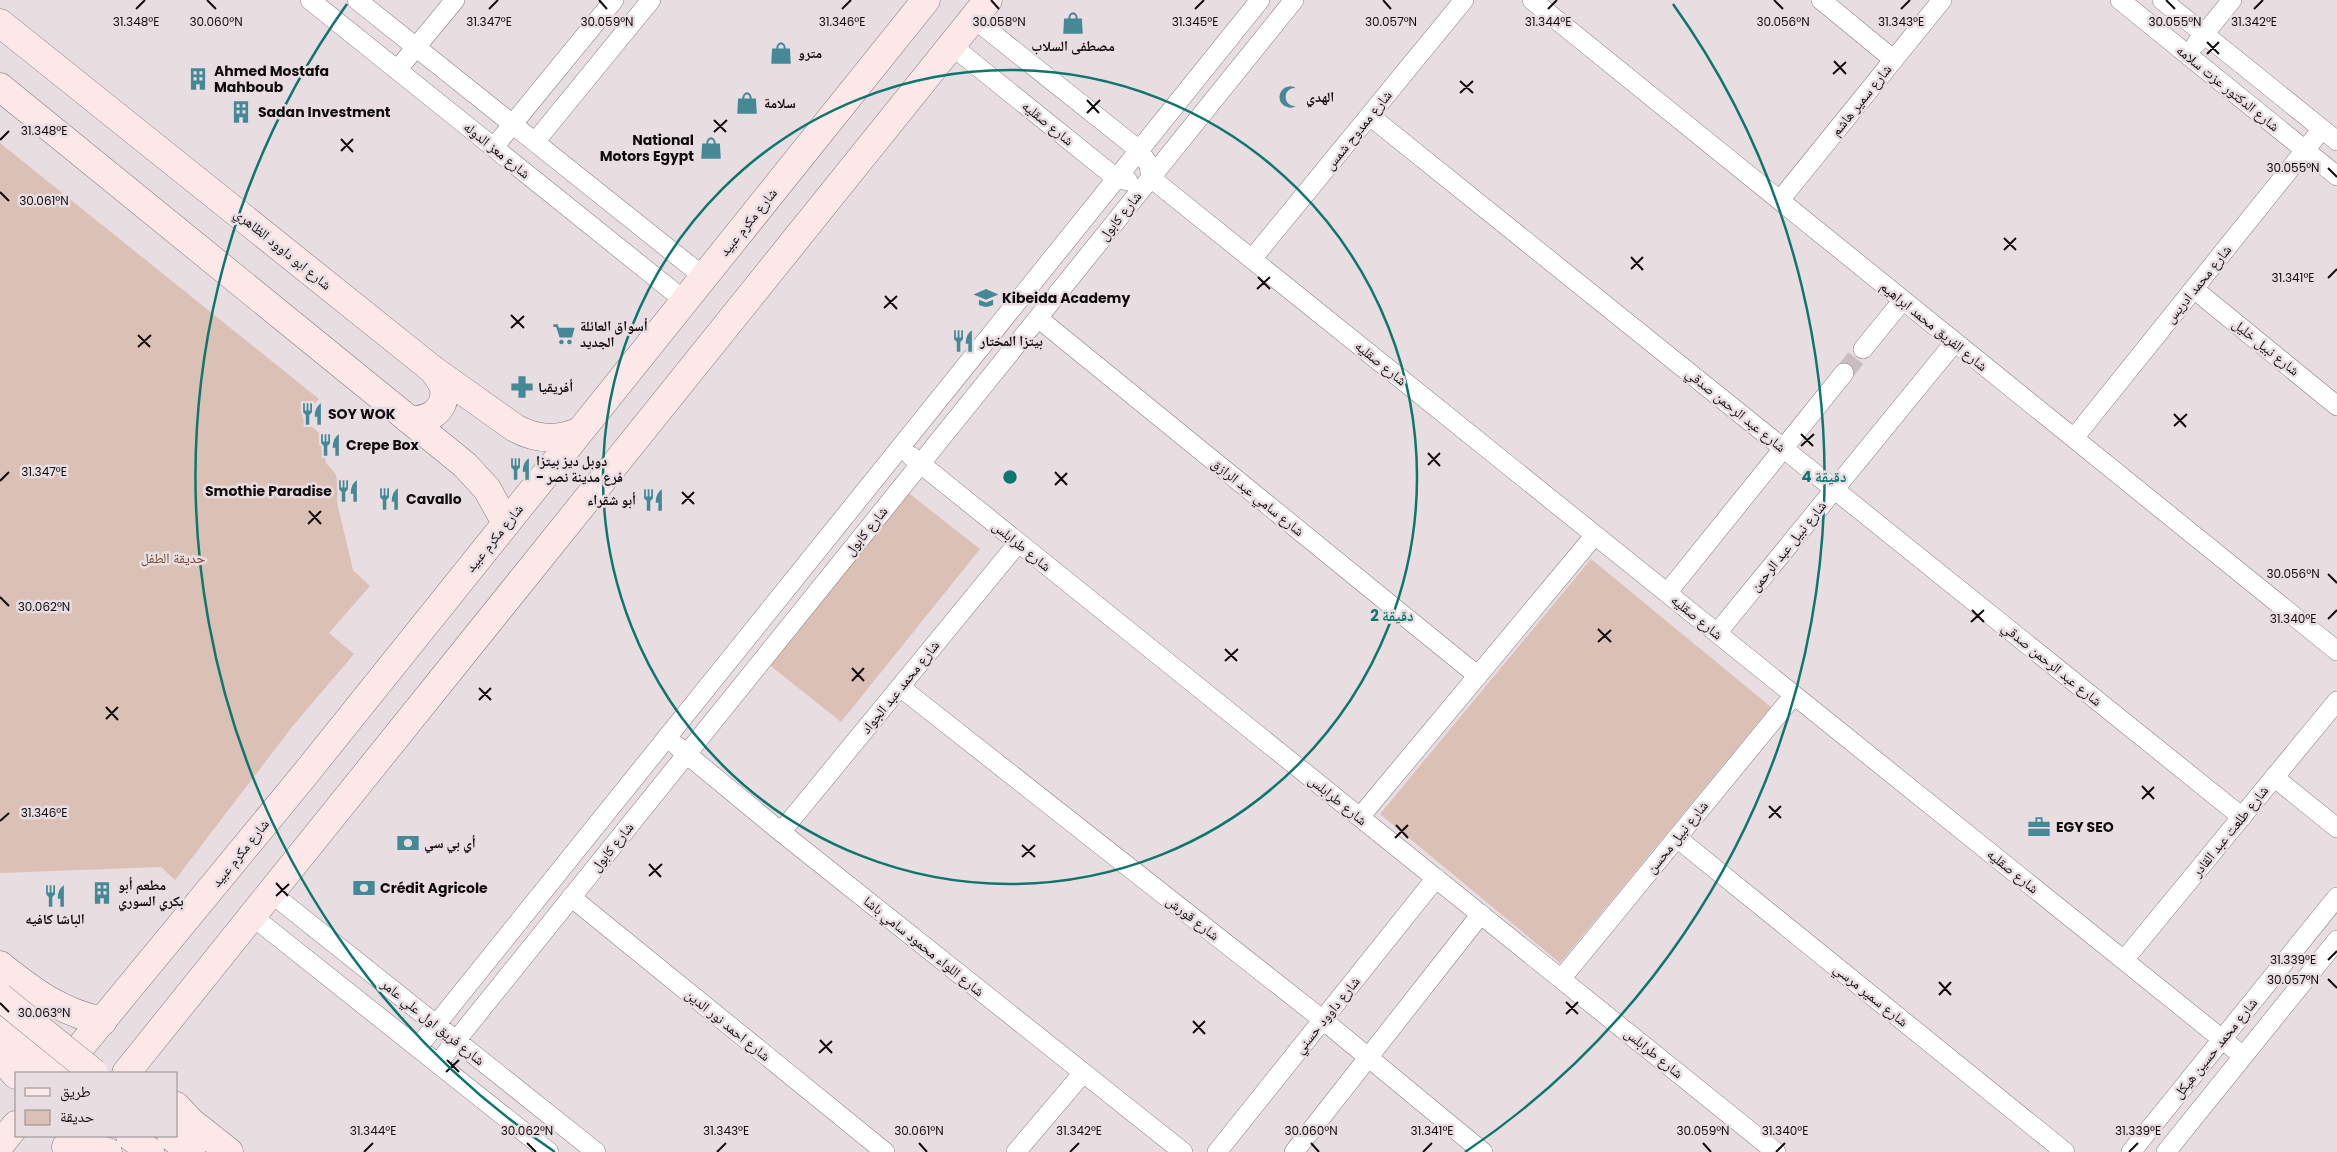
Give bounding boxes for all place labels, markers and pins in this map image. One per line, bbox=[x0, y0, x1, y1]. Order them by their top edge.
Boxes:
shop icon: مصطفى السلاب bbox=[1060, 10, 1086, 36]
place label: مصطفى السلاب bbox=[1031, 36, 1115, 56]
shop icon: مترو bbox=[768, 40, 794, 66]
place label: مترو bbox=[798, 43, 822, 63]
place label: Ahmed Mostafa Mahboub bbox=[214, 61, 329, 97]
building icon: Ahmed Mostafa Mahboub bbox=[185, 66, 211, 92]
mosque icon: الهدي bbox=[1277, 84, 1303, 110]
place label: الهدي bbox=[1306, 87, 1334, 108]
shop icon: سلامة bbox=[734, 90, 760, 116]
place label: سلامة bbox=[764, 93, 796, 113]
building icon: Sadan Investment bbox=[228, 99, 254, 125]
place label: Sadan Investment bbox=[258, 102, 391, 122]
place label: National Motors Egypt bbox=[600, 130, 694, 166]
shop icon: National Motors Egypt bbox=[698, 135, 724, 161]
school or university icon: Kibeida Academy bbox=[973, 285, 999, 311]
place label: Kibeida Academy bbox=[1002, 288, 1130, 308]
place label: أسواق العائلة الجديد bbox=[580, 316, 648, 352]
supermarket icon: أسواق العائلة الجديد bbox=[551, 321, 577, 347]
restaurant icon: بيتزا المختار bbox=[950, 328, 976, 354]
place label: بيتزا المختار bbox=[979, 331, 1043, 351]
pharmacy icon: أفريقيا bbox=[509, 374, 535, 400]
place label: أفريقيا bbox=[538, 377, 573, 397]
restaurant icon: SOY WOK bbox=[299, 401, 325, 427]
place label: SOY WOK bbox=[328, 404, 396, 424]
restaurant icon: Crepe Box bbox=[317, 432, 343, 458]
place label: Crepe Box bbox=[346, 435, 420, 455]
place label: دوبل ديز بيتزا - فرع مدينة نصر bbox=[536, 451, 623, 487]
restaurant icon: دوبل ديز بيتزا - فرع مدينة نصر bbox=[507, 456, 533, 482]
centre of rings bbox=[1001, 468, 1019, 486]
restaurant icon: Smothie Paradise bbox=[335, 478, 361, 504]
place label: Smothie Paradise bbox=[205, 481, 332, 501]
restaurant icon: Cavallo bbox=[376, 486, 402, 512]
restaurant icon: أبو شقراء bbox=[640, 487, 666, 513]
place label: Cavallo bbox=[406, 489, 462, 509]
place label: أبو شقراء bbox=[587, 490, 636, 510]
office icon: EGY SEO bbox=[2026, 814, 2052, 840]
place label: EGY SEO bbox=[2056, 817, 2114, 837]
bank icon: أي بي سي bbox=[395, 830, 421, 856]
place label: أي بي سي bbox=[424, 833, 476, 854]
place label: مطعم أبو بكري السوري bbox=[118, 875, 184, 912]
bank icon: Crédit Agricole bbox=[351, 875, 377, 901]
place label: Crédit Agricole bbox=[380, 878, 488, 898]
building icon: مطعم أبو بكري السوري bbox=[89, 880, 115, 906]
restaurant icon: الباشا كافيه bbox=[42, 883, 68, 909]
place label: الباشا كافيه bbox=[25, 909, 85, 929]

